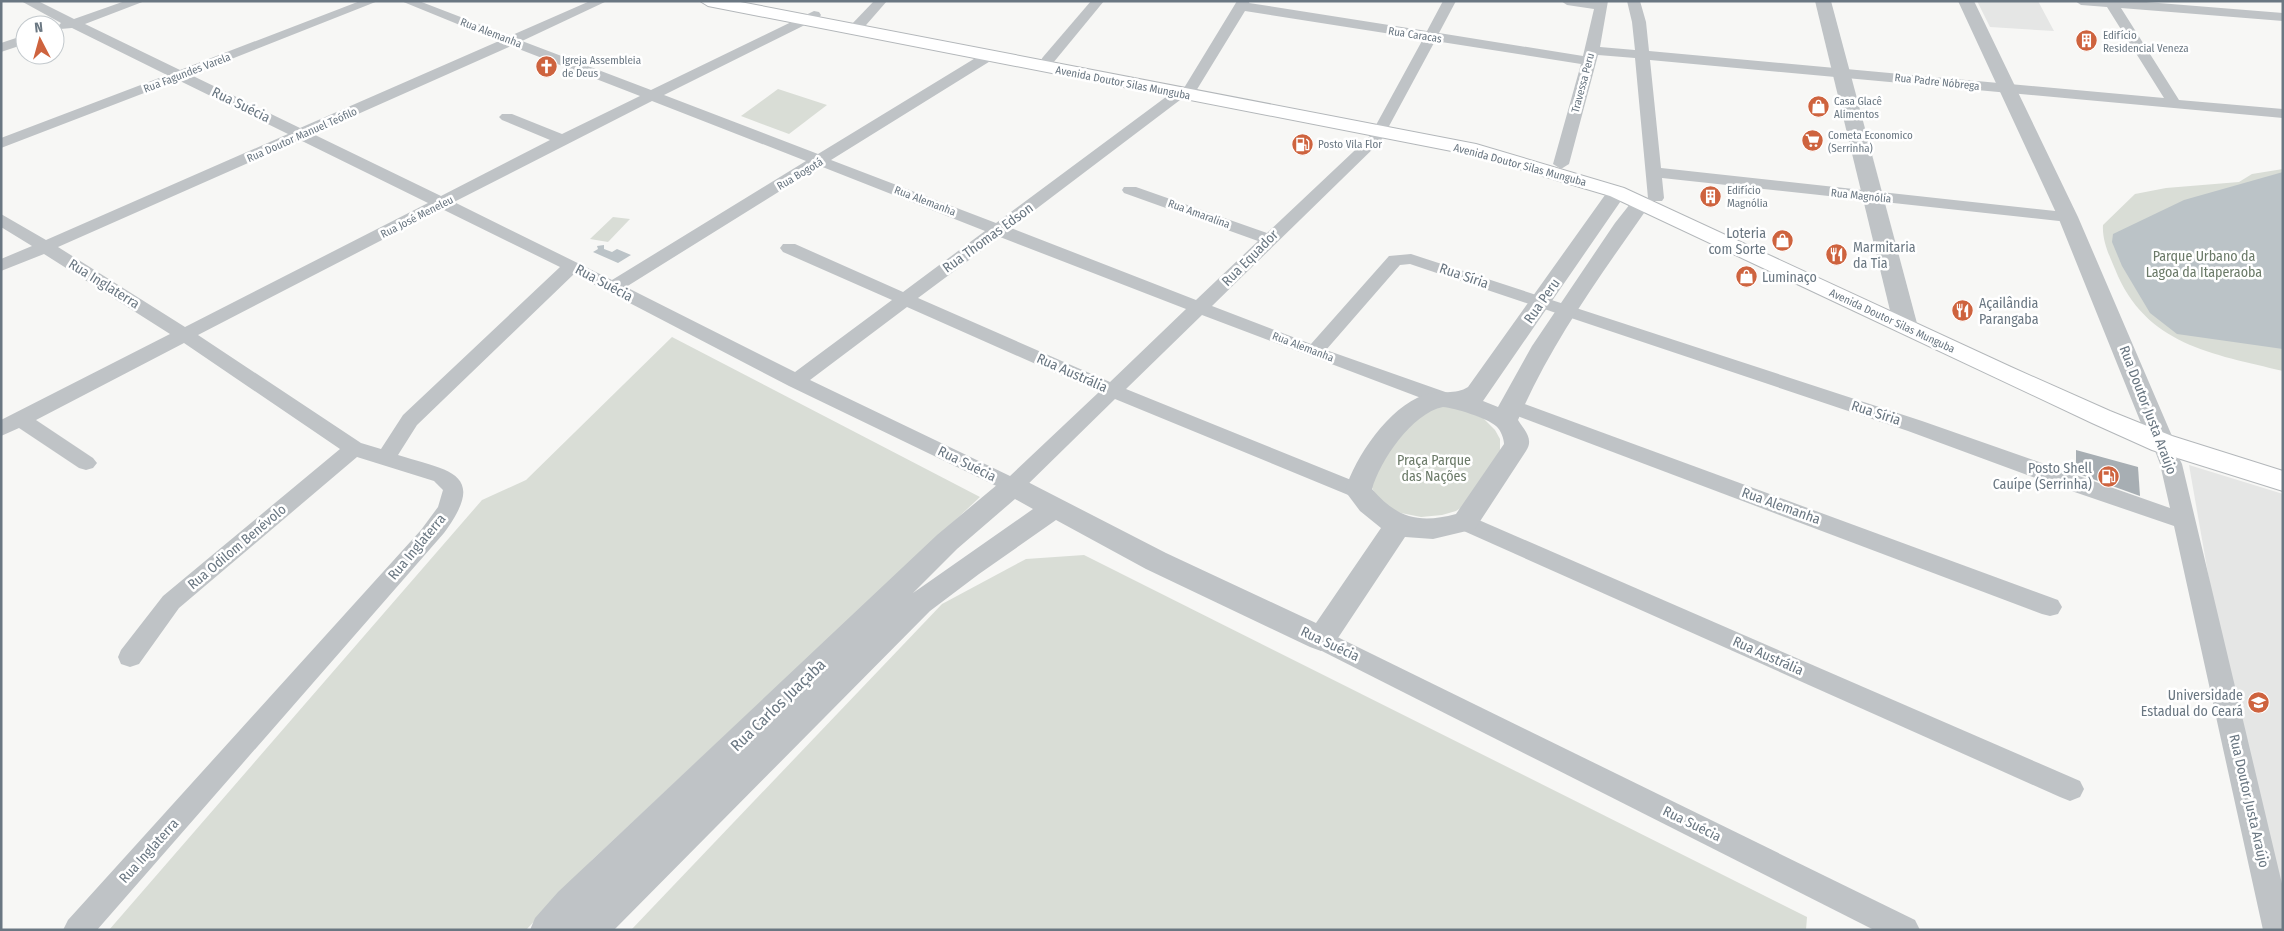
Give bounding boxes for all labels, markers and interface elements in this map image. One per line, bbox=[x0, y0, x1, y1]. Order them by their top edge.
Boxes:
north arrow bbox=[15, 15, 65, 65]
street label: Rua Alemanha bbox=[459, 15, 523, 51]
text: N bbox=[34, 19, 44, 36]
street label: Rua Caracas bbox=[1387, 24, 1443, 46]
building icon: Edifício Residencial Veneza bbox=[2075, 29, 2099, 53]
place label: Edifício Residencial Veneza bbox=[2103, 29, 2189, 55]
street label: Rua Fagundes Varela bbox=[142, 50, 232, 96]
street label: Travessa Peru bbox=[1569, 52, 1597, 114]
church icon: Igreja Assembleia de Deus bbox=[534, 54, 558, 78]
place label: Igreja Assembleia de Deus bbox=[562, 54, 641, 80]
street label: Avenida Doutor Silas Munguba bbox=[1054, 64, 1192, 102]
street label: Rua Padre Nóbrega bbox=[1894, 71, 1980, 93]
street label: Rua Suécia bbox=[209, 84, 273, 126]
shop icon: Casa Glacê Alimentos bbox=[1806, 95, 1830, 119]
place label: Casa Glacê Alimentos bbox=[1834, 95, 1882, 121]
street label: Rua Doutor Manuel Teófilo bbox=[245, 105, 359, 165]
supermarket icon: Cometa Economico (Serrinha) bbox=[1800, 129, 1824, 153]
place label: Cometa Economico (Serrinha) bbox=[1828, 129, 1913, 155]
fuel station icon: Posto Vila Flor bbox=[1290, 132, 1314, 156]
place label: Posto Vila Flor bbox=[1318, 138, 1382, 151]
street label: Avenida Doutor Silas Munguba bbox=[1452, 141, 1588, 189]
street label: Rua Bogotá bbox=[775, 155, 825, 193]
street label: Rua Alemanha bbox=[893, 183, 957, 219]
building icon: Edifício Magnólia bbox=[1699, 184, 1723, 208]
place label: Edifício Magnólia bbox=[1727, 184, 1768, 210]
street label: Rua Magnólia bbox=[1830, 186, 1892, 206]
street label: Rua José Meneleu bbox=[379, 193, 455, 241]
street label: Rua Amaralina bbox=[1166, 197, 1232, 231]
street label: Rua Thomas Edson bbox=[939, 199, 1037, 277]
place label: Loteria com Sorte bbox=[1708, 225, 1766, 258]
street label: Rua Equador bbox=[1218, 226, 1282, 290]
shop icon: Loteria com Sorte bbox=[1770, 229, 1794, 253]
place label: Marmitaria da Tia bbox=[1853, 239, 1916, 272]
restaurant icon: Marmitaria da Tia bbox=[1825, 243, 1849, 267]
park label: Parque Urbano da Lagoa da Itaperaoba bbox=[2146, 248, 2262, 281]
street label: Rua Inglaterra bbox=[65, 255, 143, 313]
street label: Rua Síria bbox=[1437, 260, 1491, 292]
street label: Rua Suécia bbox=[572, 261, 636, 305]
shop icon: Luminaço bbox=[1734, 265, 1758, 289]
place label: Luminaço bbox=[1762, 269, 1817, 286]
street label: Rua Peru bbox=[1520, 275, 1564, 327]
street label: Avenida Doutor Silas Munguba bbox=[1827, 286, 1957, 356]
place label: Açailândia Parangaba bbox=[1979, 295, 2039, 328]
restaurant icon: Açailândia Parangaba bbox=[1951, 299, 1975, 323]
street label: Rua Alemanha bbox=[1271, 329, 1335, 365]
street label: Rua Doutor Justa Araújo bbox=[2116, 343, 2180, 477]
street label: Rua Austrália bbox=[1034, 350, 1110, 396]
street label: Rua Síria bbox=[1849, 397, 1903, 429]
street label: Rua Suécia bbox=[935, 443, 999, 485]
park label: Praça Parque das Nações bbox=[1397, 452, 1471, 485]
place label: Posto Shell Cauípe (Serrinha) bbox=[1993, 460, 2092, 493]
fuel station icon: Posto Shell Cauípe (Serrinha) bbox=[2096, 464, 2120, 488]
street label: Rua Alemanha bbox=[1739, 484, 1823, 528]
street label: Rua Odilom Benévolo bbox=[184, 501, 290, 593]
street label: Rua Inglaterra bbox=[385, 511, 450, 583]
street label: Rua Suécia bbox=[1298, 623, 1362, 665]
street label: Rua Austrália bbox=[1730, 633, 1806, 679]
street label: Rua Carlos Juaçaba bbox=[727, 655, 830, 755]
place label: Universidade Estadual do Ceará bbox=[2141, 687, 2243, 720]
school or university icon: Universidade Estadual do Ceará bbox=[2247, 691, 2271, 715]
street label: Rua Doutor Justa Araújo bbox=[2225, 733, 2273, 869]
street label: Rua Suécia bbox=[1660, 803, 1724, 845]
street label: Rua Inglaterra bbox=[116, 815, 182, 887]

